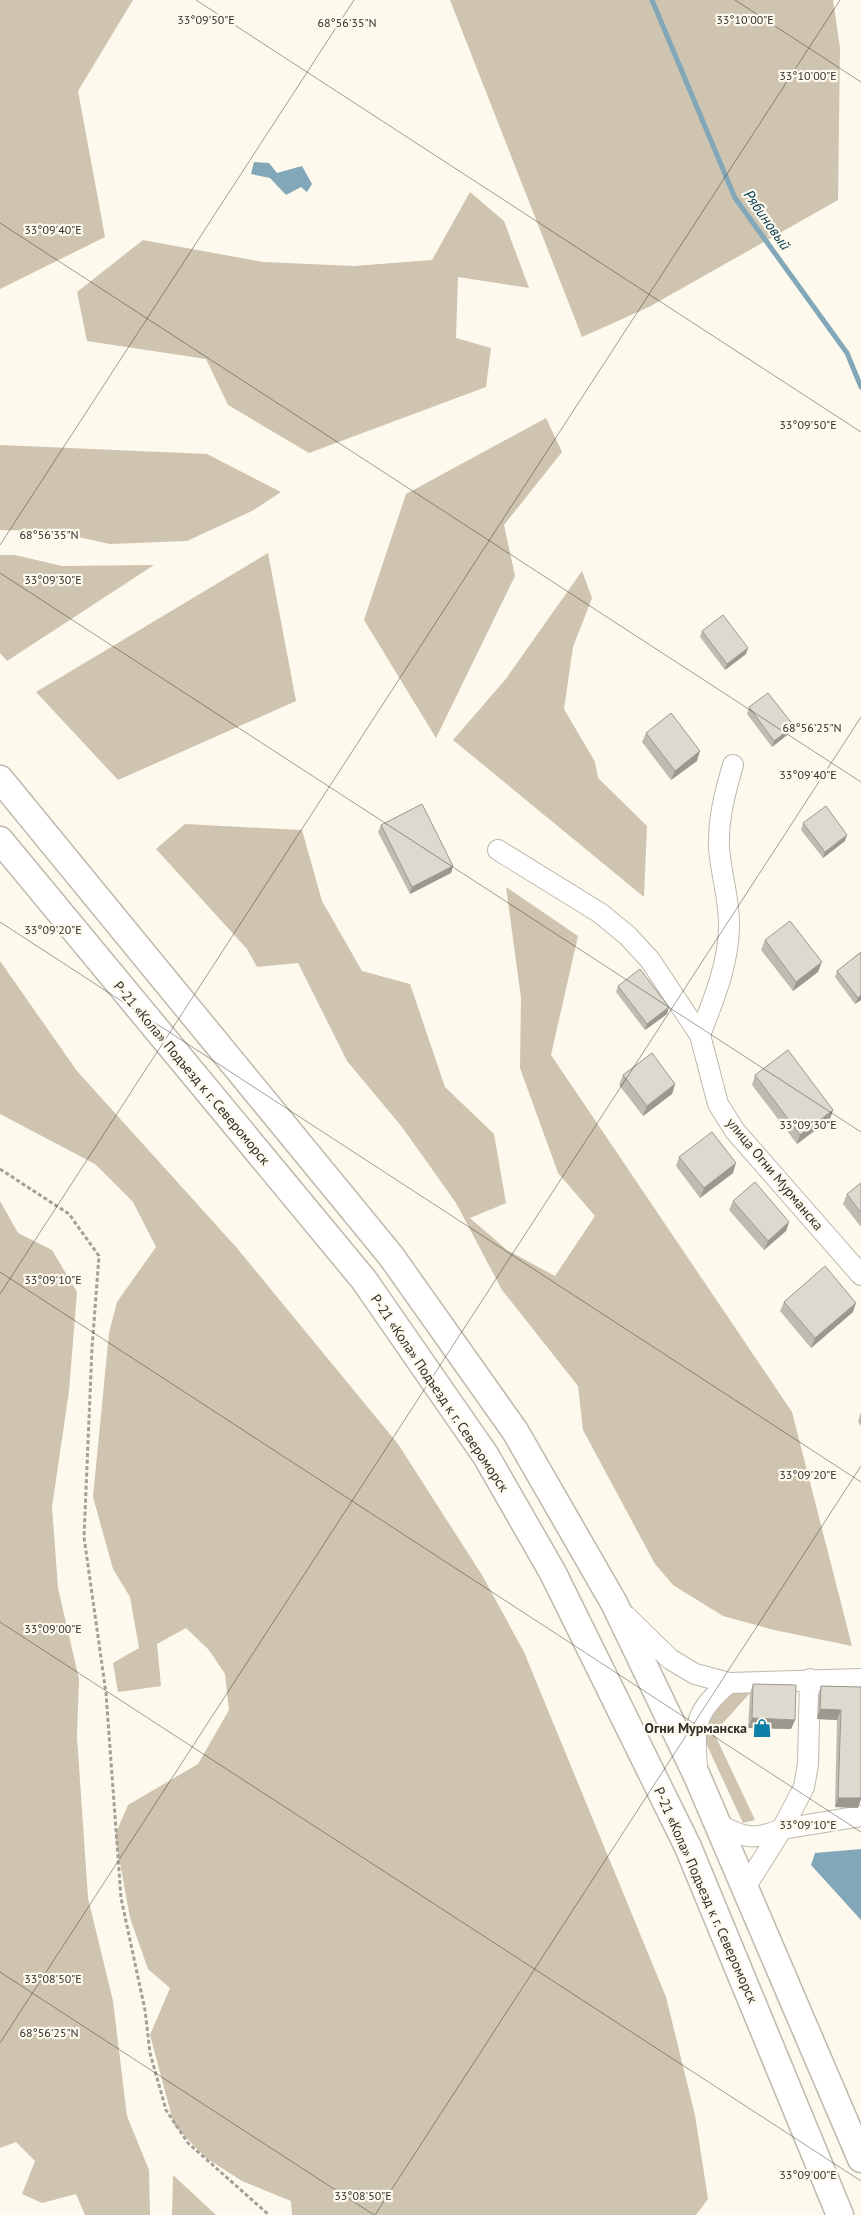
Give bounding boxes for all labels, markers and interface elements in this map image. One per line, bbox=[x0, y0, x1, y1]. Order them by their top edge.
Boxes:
text: 33°09'50"E bbox=[177, 12, 235, 27]
text: 33°10'00"E bbox=[716, 12, 774, 27]
text: 68°56'35"N bbox=[317, 15, 377, 30]
text: 33°10'00"E bbox=[779, 68, 837, 83]
water label: Рябиновый bbox=[740, 186, 795, 254]
text: 33°09'40"E bbox=[24, 222, 82, 237]
text: 33°09'50"E bbox=[779, 417, 837, 432]
text: 68°56'35"N bbox=[19, 527, 79, 542]
text: 33°09'30"E bbox=[24, 572, 82, 587]
text: 68°56'25"N bbox=[782, 720, 842, 735]
text: 33°09'40"E bbox=[779, 767, 837, 782]
text: 33°09'20"E bbox=[24, 922, 82, 937]
street label: Р-21 «Кола» Подъезд к г. Североморск bbox=[110, 977, 275, 1169]
street label: улица Огни Мурманска bbox=[723, 1114, 827, 1234]
text: 33°09'30"E bbox=[779, 1117, 837, 1132]
text: 33°09'10"E bbox=[24, 1272, 82, 1287]
street label: Р-21 «Кола» Подъезд к г. Североморск bbox=[367, 1291, 513, 1496]
text: 33°09'20"E bbox=[779, 1467, 837, 1482]
text: 33°09'00"E bbox=[24, 1621, 82, 1636]
shop icon: Огни Мурманска bbox=[751, 1717, 773, 1739]
place label: Огни Мурманска bbox=[645, 1719, 747, 1737]
street label: Р-21 «Кола» Подъезд к г. Североморск bbox=[650, 1784, 762, 2006]
text: 33°09'10"E bbox=[779, 1817, 837, 1832]
text: 33°08'50"E bbox=[24, 1971, 82, 1986]
text: 68°56'25"N bbox=[19, 2025, 79, 2040]
text: 33°09'00"E bbox=[779, 2167, 837, 2182]
text: 33°08'50"E bbox=[334, 2188, 392, 2203]

